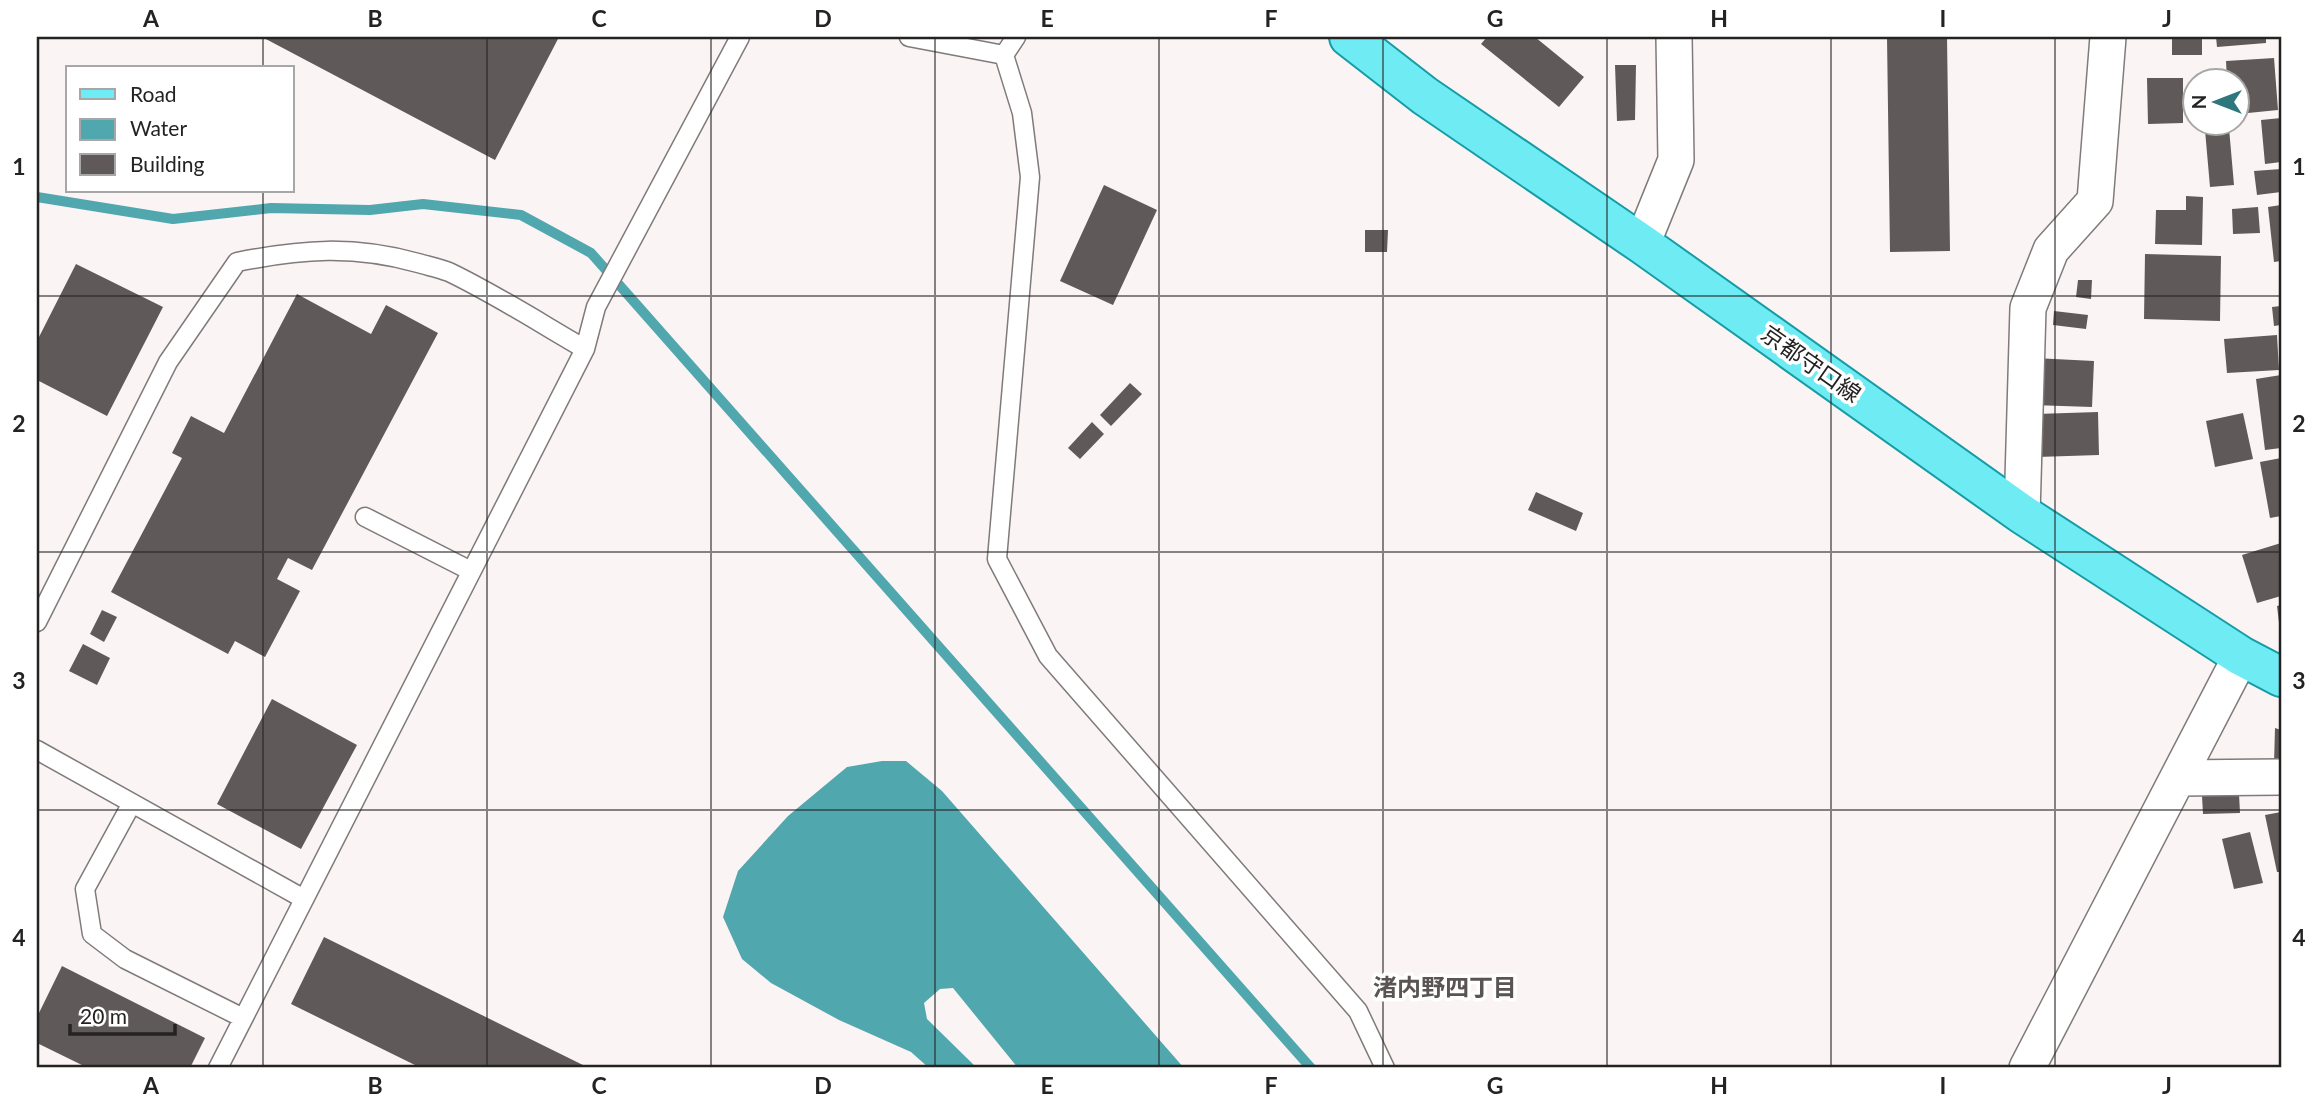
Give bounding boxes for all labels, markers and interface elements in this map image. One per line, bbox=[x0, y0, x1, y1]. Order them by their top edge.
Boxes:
text: A bbox=[142, 4, 160, 32]
text: B bbox=[367, 4, 383, 32]
text: C bbox=[591, 4, 607, 32]
text: D bbox=[814, 4, 832, 32]
text: E bbox=[1040, 4, 1054, 32]
text: F bbox=[1264, 4, 1278, 32]
text: G bbox=[1487, 4, 1503, 32]
text: H bbox=[1710, 4, 1728, 32]
text: I bbox=[1940, 4, 1946, 32]
text: J bbox=[2162, 4, 2172, 32]
legend bbox=[66, 66, 294, 192]
north arrow bbox=[2182, 66, 2252, 136]
text: Road bbox=[130, 81, 177, 106]
text: N bbox=[2187, 95, 2210, 109]
text: Water bbox=[130, 115, 187, 140]
text: Building bbox=[130, 151, 205, 176]
text: 1 bbox=[12, 152, 26, 180]
text: 1 bbox=[2292, 152, 2306, 180]
street label: 京都守口線 bbox=[1756, 319, 1867, 408]
text: 2 bbox=[12, 409, 26, 437]
text: 2 bbox=[2292, 409, 2306, 437]
text: 3 bbox=[12, 666, 26, 694]
text: 3 bbox=[2292, 666, 2306, 694]
text: 4 bbox=[12, 923, 26, 951]
text: 4 bbox=[2292, 923, 2306, 951]
district label: 渚内野四丁目 bbox=[1373, 972, 1517, 1001]
scale bar bbox=[70, 993, 175, 1037]
text: 20 m bbox=[80, 1003, 127, 1028]
text: A bbox=[142, 1071, 160, 1099]
text: B bbox=[367, 1071, 383, 1099]
text: C bbox=[591, 1071, 607, 1099]
text: D bbox=[814, 1071, 832, 1099]
text: E bbox=[1040, 1071, 1054, 1099]
text: F bbox=[1264, 1071, 1278, 1099]
text: G bbox=[1487, 1071, 1503, 1099]
text: H bbox=[1710, 1071, 1728, 1099]
text: I bbox=[1940, 1071, 1946, 1099]
text: J bbox=[2162, 1071, 2172, 1099]

